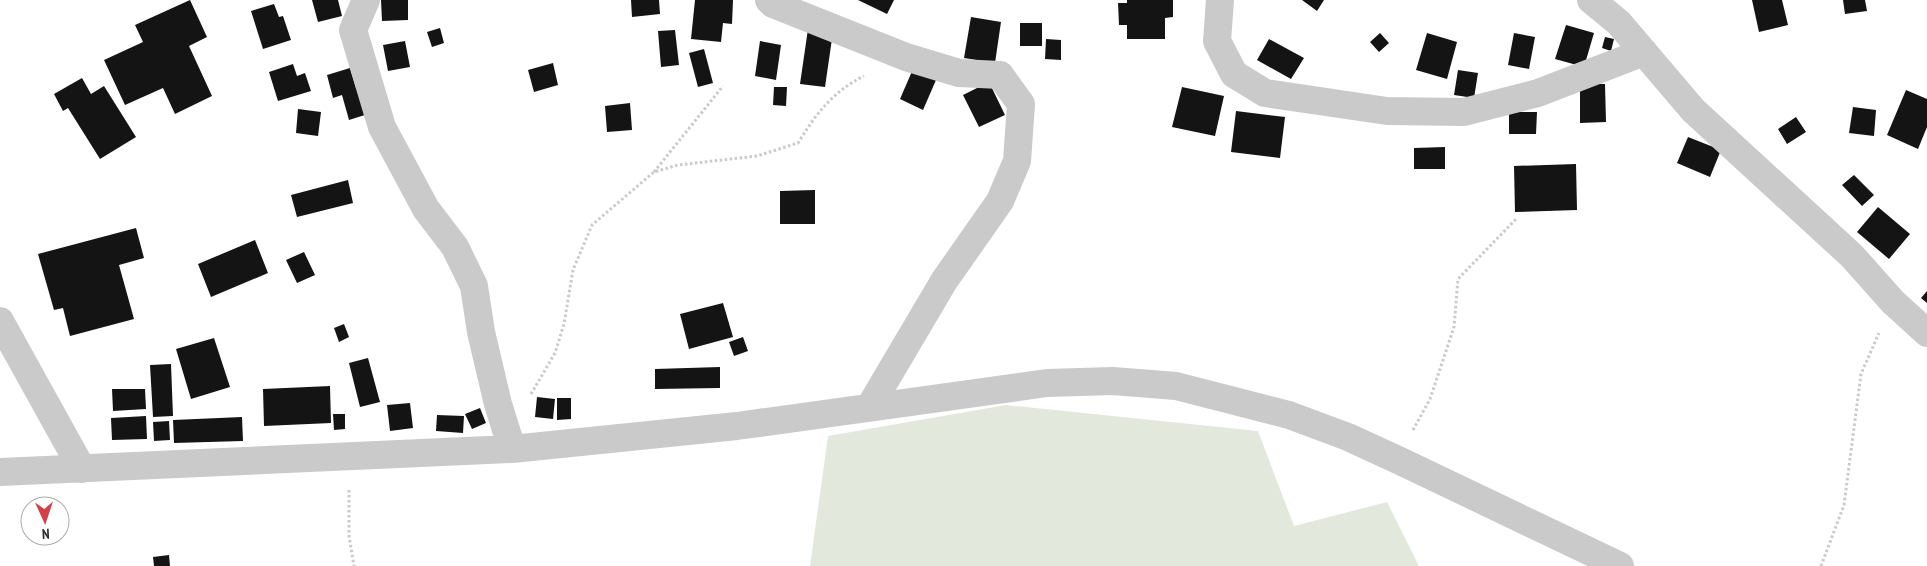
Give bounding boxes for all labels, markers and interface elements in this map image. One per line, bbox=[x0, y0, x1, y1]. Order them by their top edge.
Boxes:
north arrow bbox=[20, 496, 70, 546]
text: N bbox=[41, 525, 50, 543]

